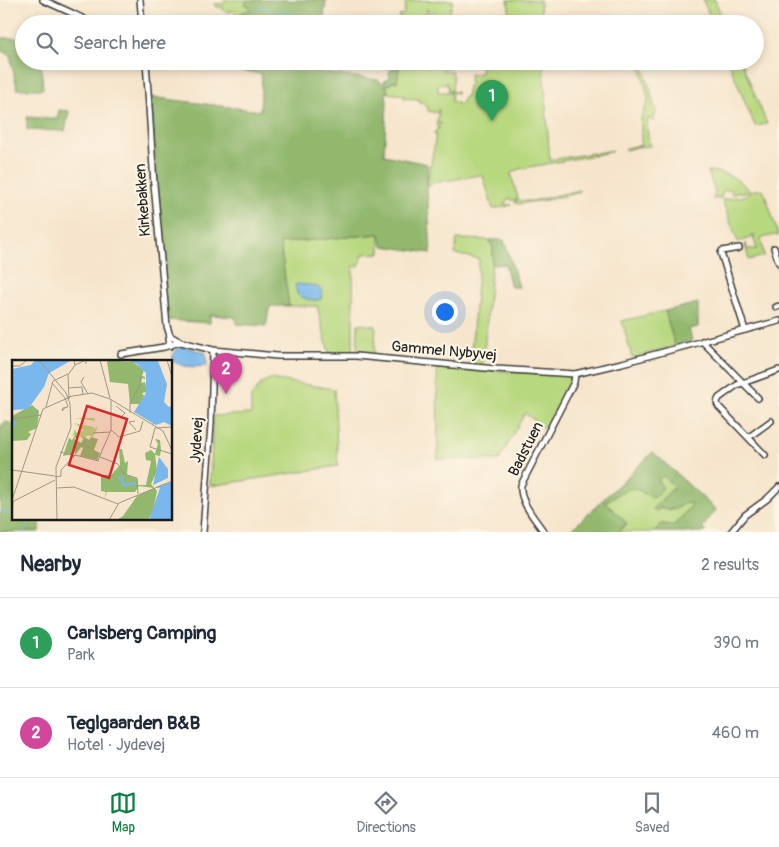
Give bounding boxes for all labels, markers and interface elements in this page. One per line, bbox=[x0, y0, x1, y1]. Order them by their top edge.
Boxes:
search box bbox=[15, 15, 764, 70]
icon: search bbox=[33, 29, 61, 57]
text: Search here bbox=[73, 31, 166, 55]
pin: 1 bbox=[476, 80, 508, 121]
street label: Kirkebakken bbox=[131, 163, 155, 237]
your location bbox=[432, 299, 458, 325]
street label: Gammel Nybyvej bbox=[391, 337, 497, 365]
pin: 2 bbox=[210, 353, 242, 394]
inset map bbox=[12, 360, 172, 520]
street label: Jydevej bbox=[186, 416, 208, 464]
street label: Badstuen bbox=[504, 419, 548, 479]
text: Nearby bbox=[20, 551, 81, 578]
text: 2 results bbox=[701, 555, 759, 575]
text: Carlsberg Camping bbox=[67, 621, 216, 645]
text: 1 bbox=[33, 633, 39, 653]
text: 390 m bbox=[713, 633, 759, 653]
text: Park bbox=[67, 645, 95, 665]
text: Teglgaarden B&B bbox=[67, 711, 200, 735]
text: 2 bbox=[32, 723, 40, 743]
text: 460 m bbox=[712, 723, 759, 743]
text: Hotel · Jydevej bbox=[67, 735, 165, 755]
tab: Map bbox=[109, 789, 137, 836]
tab: Directions bbox=[356, 789, 416, 836]
tab: Saved bbox=[635, 789, 670, 836]

